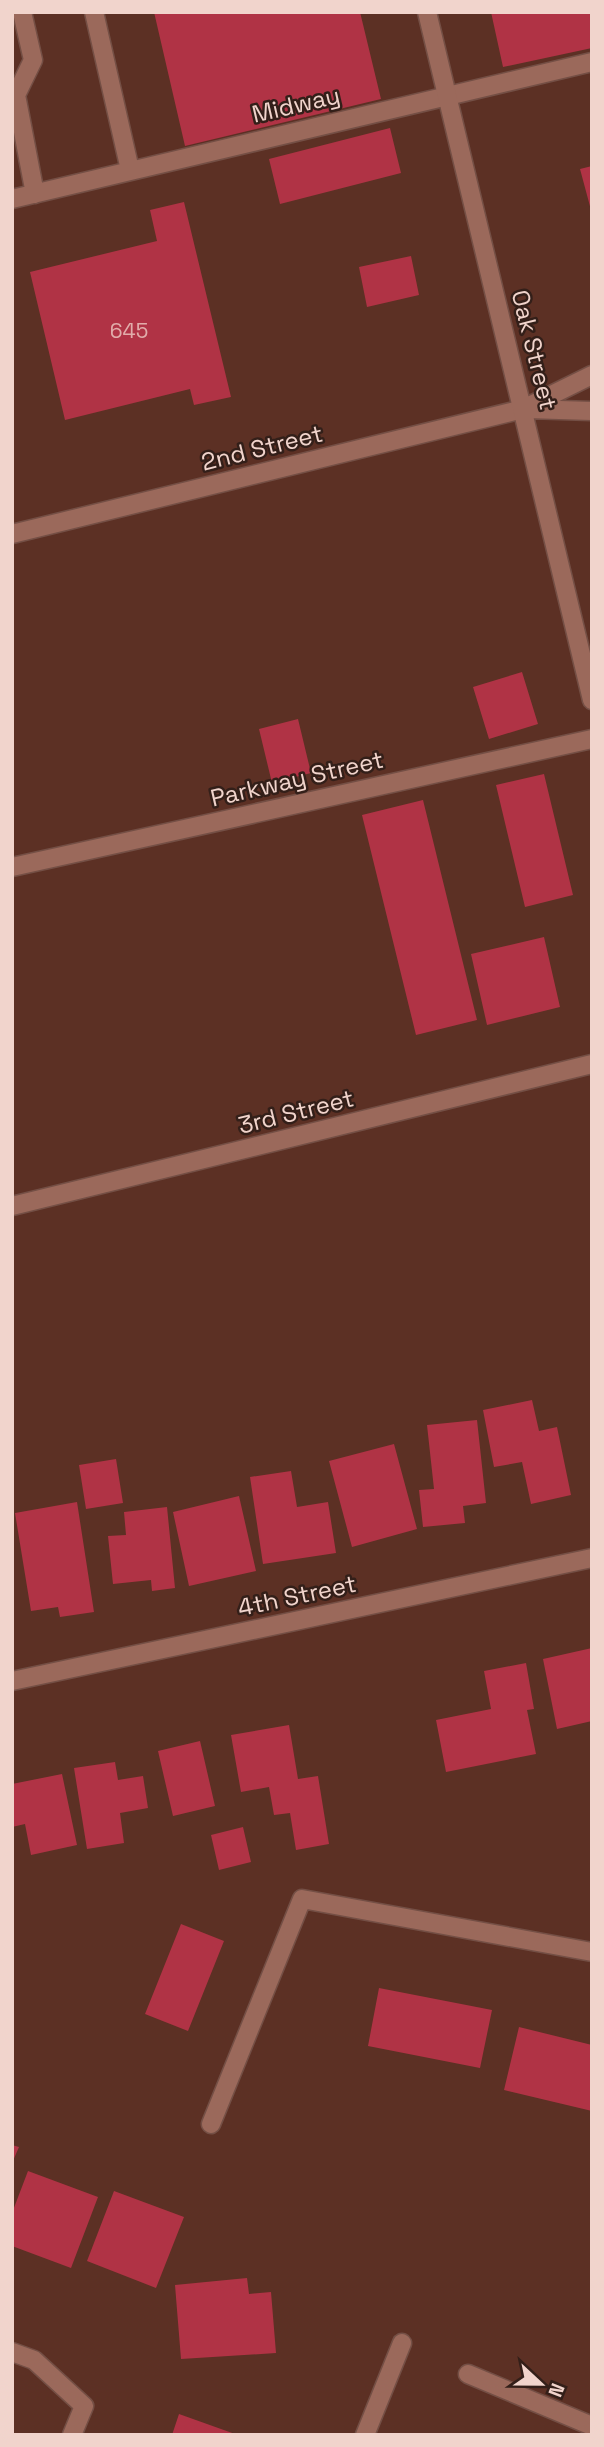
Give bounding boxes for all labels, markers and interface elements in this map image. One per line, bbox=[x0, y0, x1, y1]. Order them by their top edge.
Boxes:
street label: Midway bbox=[249, 79, 343, 130]
street label: Oak Street bbox=[505, 287, 564, 413]
house number: 645 bbox=[110, 317, 148, 344]
street label: 2nd Street bbox=[198, 417, 326, 478]
street label: Parkway Street bbox=[207, 744, 386, 813]
street label: 3rd Street bbox=[235, 1082, 357, 1141]
street label: 4th Street bbox=[235, 1568, 359, 1623]
north arrow bbox=[506, 2349, 576, 2419]
text: N bbox=[542, 2380, 570, 2401]

